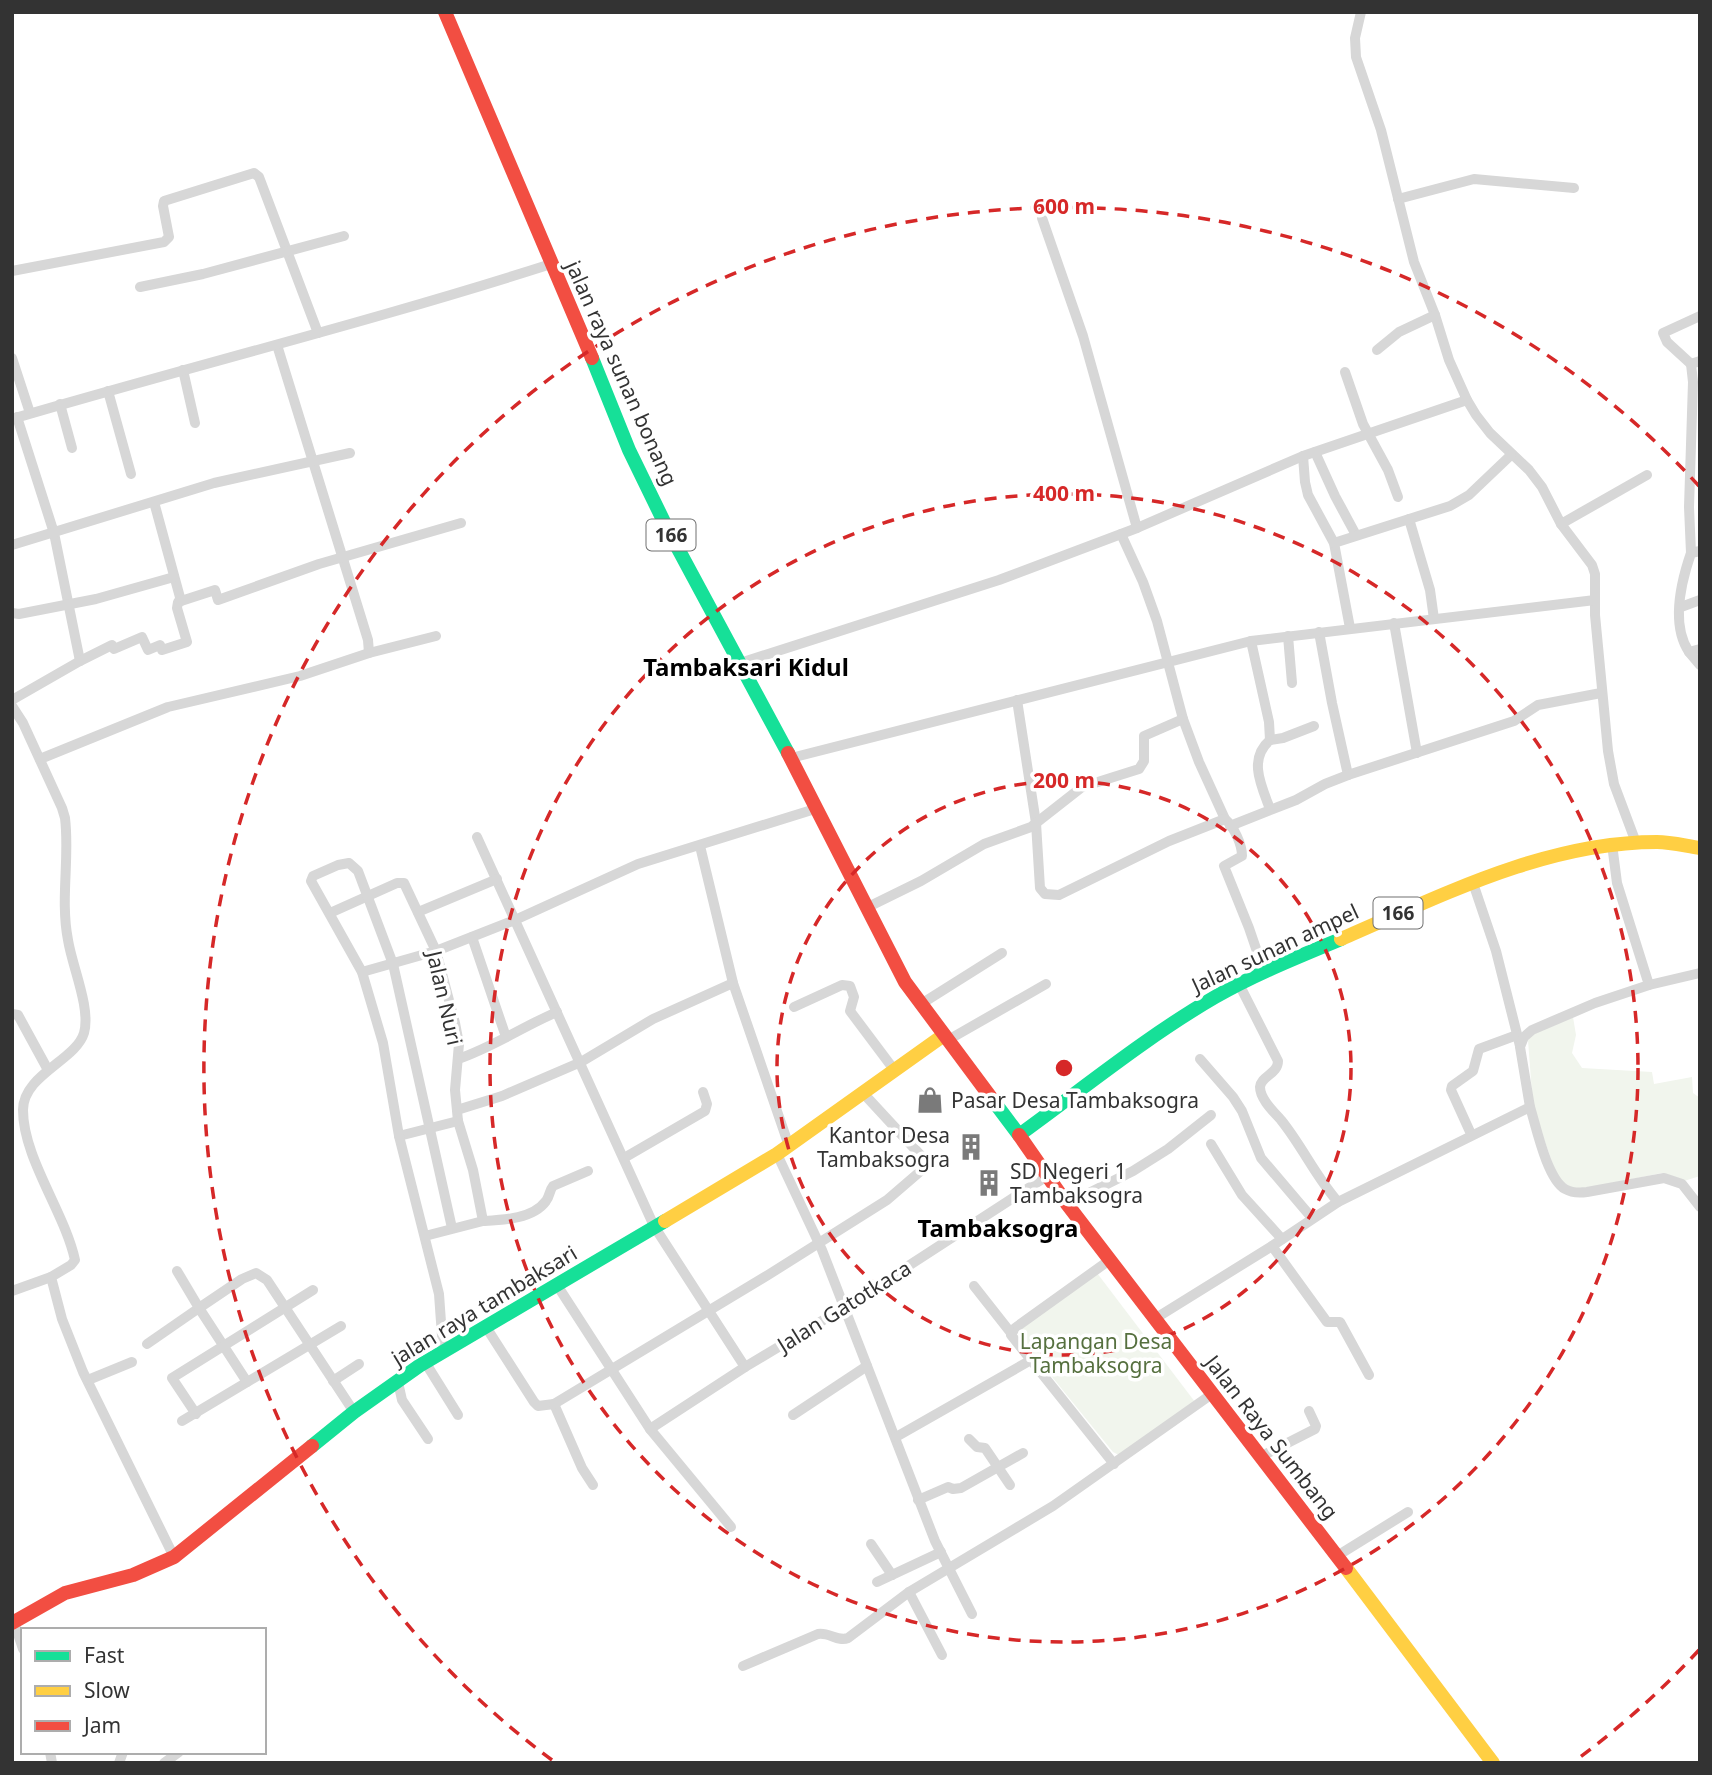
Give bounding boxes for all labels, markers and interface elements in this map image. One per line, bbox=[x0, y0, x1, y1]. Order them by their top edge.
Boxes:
text: 600 m bbox=[1033, 192, 1095, 220]
street label: jalan raya sunan bonang bbox=[559, 254, 684, 490]
text: 400 m bbox=[1033, 479, 1095, 507]
road number: 166 bbox=[646, 520, 696, 550]
district label: Tambaksari Kidul bbox=[643, 650, 849, 683]
text: 200 m bbox=[1033, 766, 1095, 794]
street label: Jalan sunan ampel bbox=[1185, 897, 1363, 1000]
road number: 166 bbox=[1374, 897, 1422, 928]
street label: Jalan Nuri bbox=[420, 946, 469, 1048]
centre of rings bbox=[1052, 1056, 1076, 1080]
shop icon: Pasar Desa Tambaksogra bbox=[915, 1085, 945, 1115]
place label: Pasar Desa Tambaksogra bbox=[951, 1086, 1199, 1114]
place label: Kantor Desa Tambaksogra bbox=[817, 1121, 950, 1173]
building icon: Kantor Desa Tambaksogra bbox=[956, 1132, 986, 1162]
place label: SD Negeri 1 Tambaksogra bbox=[1010, 1157, 1143, 1209]
building icon: SD Negeri 1 Tambaksogra bbox=[974, 1168, 1004, 1198]
district label: Tambaksogra bbox=[918, 1211, 1078, 1244]
street label: jalan raya tambaksari bbox=[384, 1238, 582, 1373]
street label: Jalan Gatotkaca bbox=[770, 1254, 916, 1359]
park label: Lapangan Desa Tambaksogra bbox=[1020, 1327, 1172, 1379]
street label: Jalan Raya Sumbang bbox=[1198, 1348, 1345, 1525]
legend bbox=[21, 1628, 266, 1754]
text: Fast bbox=[84, 1641, 125, 1669]
text: Slow bbox=[84, 1676, 130, 1704]
text: Jam bbox=[82, 1711, 121, 1739]

